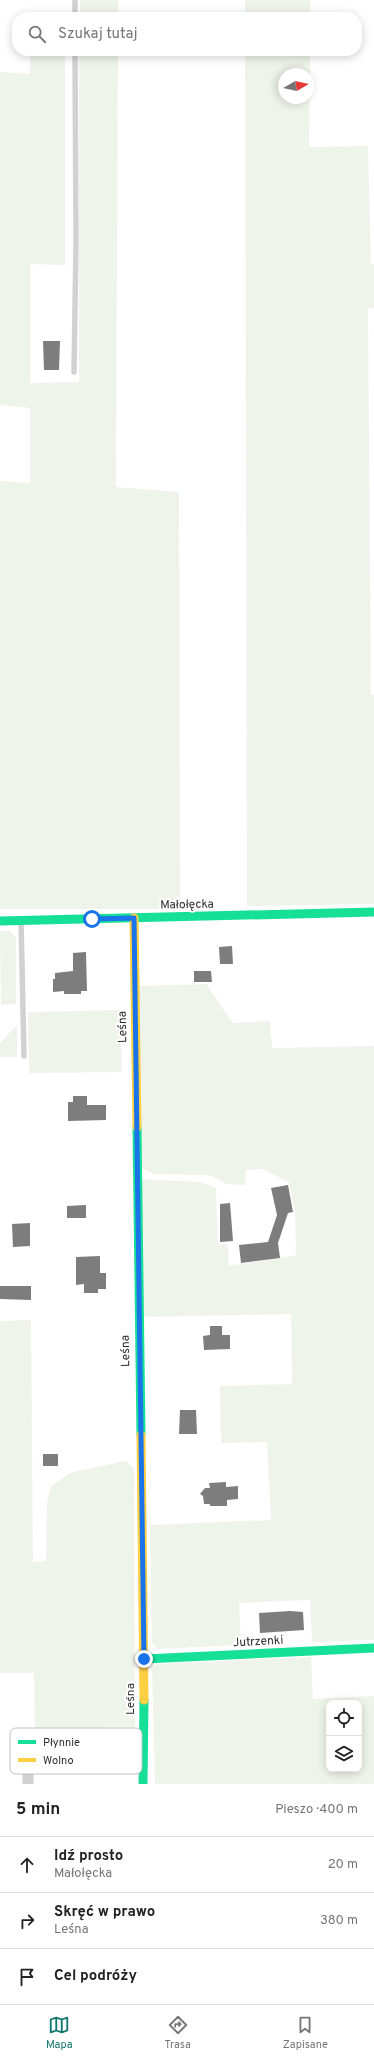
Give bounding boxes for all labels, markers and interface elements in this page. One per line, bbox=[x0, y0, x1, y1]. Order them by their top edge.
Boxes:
search box bbox=[12, 12, 362, 56]
icon: search bbox=[26, 23, 48, 45]
text: Szukaj tutaj bbox=[58, 25, 138, 44]
north arrow bbox=[278, 68, 314, 104]
street label: Małołęcka bbox=[160, 897, 214, 913]
route start bbox=[83, 910, 101, 928]
street label: Leśna bbox=[115, 1011, 131, 1043]
street label: Leśna bbox=[118, 1335, 134, 1367]
street label: Jutrzenki bbox=[232, 1633, 284, 1651]
route end bbox=[135, 1650, 153, 1668]
street label: Leśna bbox=[123, 1683, 139, 1715]
map controls bbox=[326, 1700, 362, 1772]
button: locate bbox=[326, 1700, 362, 1736]
legend bbox=[10, 1728, 142, 1774]
text: Płynnie bbox=[43, 1736, 80, 1750]
button: layers bbox=[326, 1736, 362, 1772]
text: Wolno bbox=[43, 1754, 74, 1768]
text: 5 min bbox=[16, 1799, 60, 1821]
text: Pieszo · 400 m bbox=[275, 1802, 358, 1818]
text: Idź prosto bbox=[54, 1847, 123, 1866]
icon: ahead bbox=[16, 1854, 38, 1876]
text: 20 m bbox=[328, 1857, 358, 1873]
text: Małołęcka bbox=[54, 1866, 112, 1882]
text: Skręć w prawo bbox=[54, 1903, 155, 1922]
icon: right bbox=[16, 1910, 38, 1932]
text: 380 m bbox=[320, 1913, 358, 1929]
text: Leśna bbox=[54, 1922, 89, 1938]
icon: arrive bbox=[16, 1966, 38, 1988]
text: Cel podróży bbox=[54, 1967, 137, 1986]
tab: Mapa bbox=[46, 2014, 73, 2052]
tab: Trasa bbox=[165, 2014, 191, 2052]
tab: Zapisane bbox=[283, 2014, 328, 2052]

